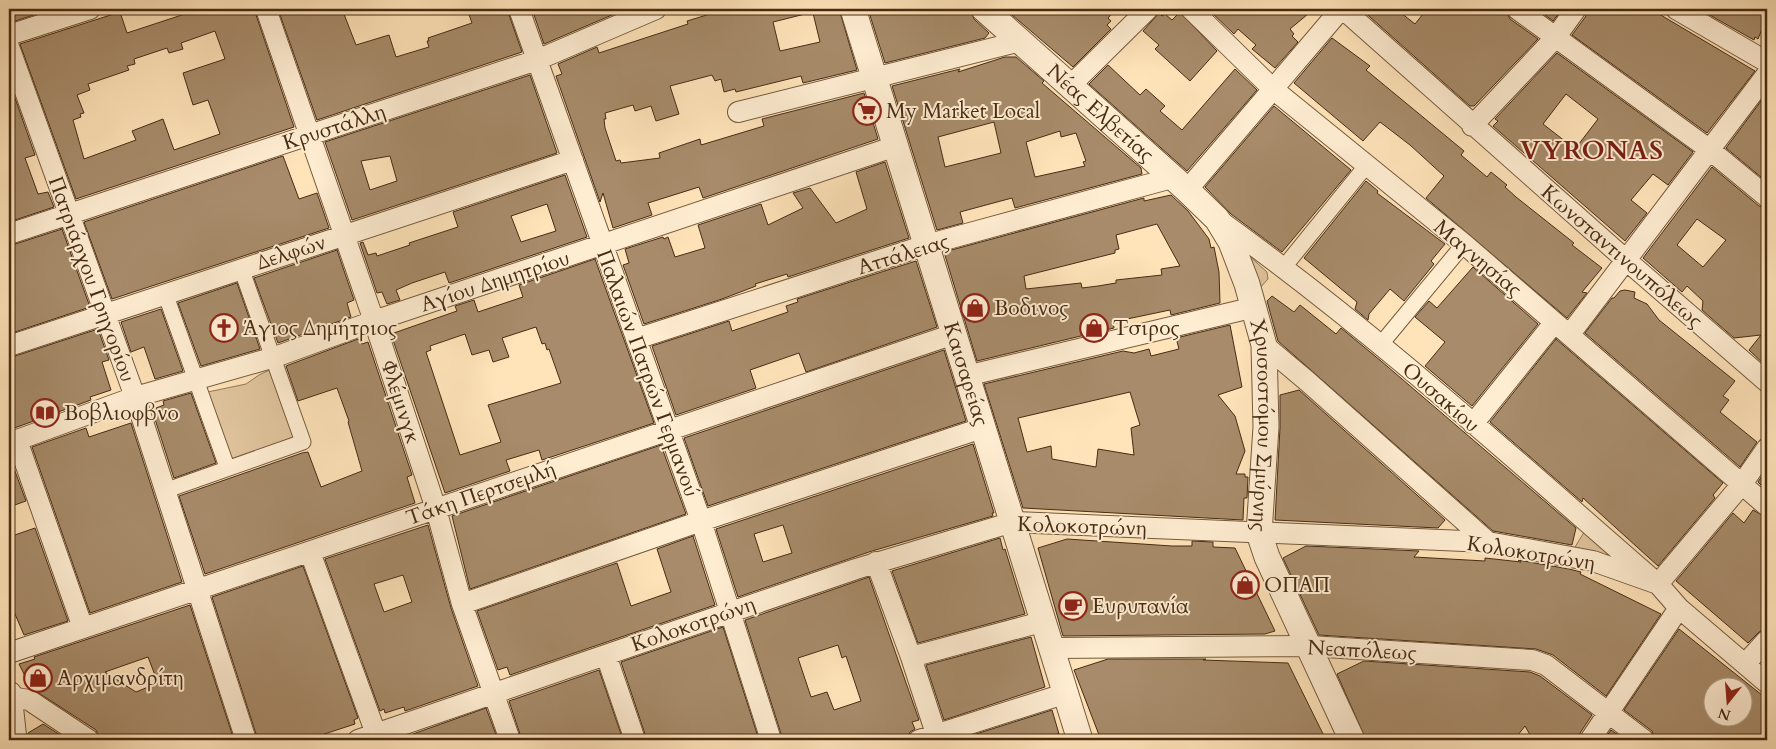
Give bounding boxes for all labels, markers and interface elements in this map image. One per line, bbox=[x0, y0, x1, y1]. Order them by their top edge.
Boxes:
street label: Νέας Ελβετίας bbox=[1040, 57, 1160, 169]
supermarket icon: My Market Local bbox=[852, 96, 882, 126]
street label: Κρυστάλλη bbox=[279, 97, 389, 158]
place label: My Market Local bbox=[886, 97, 1040, 126]
district label: VYRONAS bbox=[1520, 133, 1664, 168]
street label: Πατριάρχου Γρηγορίου bbox=[41, 172, 142, 386]
street label: Κωνσταντινουπόλεως bbox=[1535, 178, 1709, 335]
street label: Μαγνησίας bbox=[1427, 213, 1528, 304]
street label: Αττάλειας bbox=[854, 227, 952, 282]
street label: Δελφών bbox=[253, 228, 329, 277]
street label: Αγίου Δημητρίου bbox=[417, 244, 574, 319]
street label: Παλαιών Πατρών Γερμανού bbox=[589, 246, 706, 501]
shop icon: Βοδινος bbox=[960, 293, 990, 323]
place label: Βοδινος bbox=[994, 294, 1068, 323]
church icon: Άγιος Δημήτριος bbox=[209, 313, 239, 343]
shop icon: Τσιρος bbox=[1079, 313, 1109, 343]
place label: Άγιος Δημήτριος bbox=[243, 314, 397, 343]
place label: Τσιρος bbox=[1113, 314, 1180, 343]
street label: Χρυσοστόμου Σμύρνης bbox=[1242, 316, 1280, 533]
street label: Καισαρείας bbox=[936, 318, 996, 430]
street label: Ουσακίου bbox=[1396, 356, 1486, 439]
street label: Φλέμινγκ bbox=[373, 357, 428, 447]
library icon: Βοβλιοφβνο bbox=[30, 398, 60, 428]
place label: Βοβλιοφβνο bbox=[64, 399, 179, 428]
street label: Τάκη Περτσεμλή bbox=[402, 454, 560, 533]
street label: Κολοκοτρώνη bbox=[1017, 510, 1147, 543]
street label: Κολοκοτρώνη bbox=[1465, 529, 1597, 578]
shop icon: ΟΠΑΠ bbox=[1230, 570, 1260, 600]
place label: ΟΠΑΠ bbox=[1264, 571, 1330, 600]
street label: Κολοκοτρώνη bbox=[627, 590, 759, 659]
cafe icon: Ευρυτανία bbox=[1058, 591, 1088, 621]
place label: Ευρυτανία bbox=[1092, 592, 1189, 621]
street label: Νεαπόλεως bbox=[1307, 633, 1417, 668]
shop icon: Αρχιμανδρίτη bbox=[23, 663, 53, 693]
place label: Αρχιμανδρίτη bbox=[57, 664, 183, 693]
north arrow bbox=[1704, 676, 1754, 726]
text: N bbox=[1716, 703, 1733, 725]

